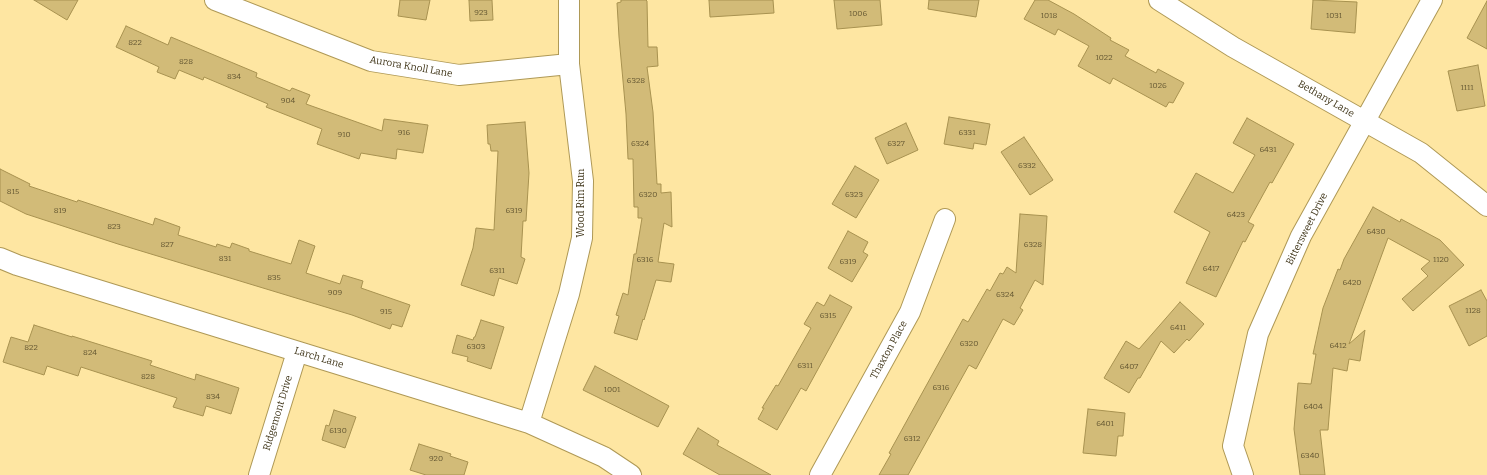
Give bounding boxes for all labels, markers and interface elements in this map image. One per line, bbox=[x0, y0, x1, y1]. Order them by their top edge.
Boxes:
house number: 923 bbox=[474, 8, 488, 18]
house number: 1006 bbox=[849, 9, 867, 19]
house number: 1018 bbox=[1041, 11, 1057, 21]
house number: 1031 bbox=[1326, 11, 1342, 21]
house number: 822 bbox=[128, 38, 142, 48]
house number: 1022 bbox=[1095, 53, 1113, 63]
street label: Aurora Knoll Lane bbox=[369, 54, 453, 80]
house number: 828 bbox=[179, 57, 193, 67]
house number: 834 bbox=[227, 72, 241, 82]
house number: 6328 bbox=[627, 76, 645, 86]
street label: Bethany Lane bbox=[1296, 78, 1356, 120]
house number: 1026 bbox=[1149, 81, 1167, 91]
house number: 1111 bbox=[1461, 83, 1473, 93]
house number: 904 bbox=[281, 96, 295, 106]
house number: 916 bbox=[398, 128, 410, 138]
house number: 6331 bbox=[959, 128, 975, 138]
house number: 910 bbox=[337, 130, 351, 140]
house number: 6324 bbox=[631, 139, 649, 149]
house number: 6327 bbox=[887, 139, 905, 149]
house number: 6431 bbox=[1259, 145, 1277, 155]
house number: 6332 bbox=[1018, 161, 1036, 171]
street label: Wood Rim Run bbox=[575, 169, 587, 237]
house number: 815 bbox=[7, 187, 19, 197]
house number: 6320 bbox=[639, 190, 657, 200]
house number: 6323 bbox=[845, 190, 863, 200]
street label: Bittersweet Drive bbox=[1284, 191, 1330, 267]
house number: 819 bbox=[54, 206, 66, 216]
house number: 6319 bbox=[505, 206, 523, 216]
house number: 6423 bbox=[1227, 210, 1245, 220]
house number: 823 bbox=[107, 222, 121, 232]
house number: 6430 bbox=[1366, 227, 1386, 237]
house number: 827 bbox=[160, 240, 174, 250]
house number: 6328 bbox=[1024, 240, 1042, 250]
house number: 831 bbox=[219, 254, 231, 264]
house number: 6316 bbox=[636, 255, 654, 265]
house number: 1120 bbox=[1433, 255, 1449, 265]
house number: 6319 bbox=[839, 257, 857, 267]
house number: 6417 bbox=[1203, 264, 1219, 274]
house number: 6311 bbox=[489, 266, 505, 276]
house number: 835 bbox=[267, 273, 281, 283]
house number: 6420 bbox=[1343, 278, 1361, 288]
house number: 909 bbox=[328, 288, 342, 298]
house number: 6324 bbox=[996, 290, 1014, 300]
house number: 1128 bbox=[1465, 306, 1481, 316]
house number: 915 bbox=[380, 307, 392, 317]
house number: 6315 bbox=[820, 311, 836, 321]
street label: Thaxton Place bbox=[868, 319, 910, 381]
house number: 6411 bbox=[1170, 323, 1186, 333]
house number: 6320 bbox=[960, 339, 978, 349]
house number: 6412 bbox=[1330, 341, 1346, 351]
house number: 6303 bbox=[467, 342, 485, 352]
house number: 822 bbox=[24, 343, 38, 353]
street label: Larch Lane bbox=[293, 345, 345, 371]
house number: 824 bbox=[83, 348, 97, 358]
house number: 6311 bbox=[797, 361, 813, 371]
house number: 6407 bbox=[1120, 362, 1138, 372]
house number: 828 bbox=[141, 372, 155, 382]
street label: Ridgemont Drive bbox=[261, 374, 295, 452]
house number: 6316 bbox=[932, 383, 950, 393]
house number: 1001 bbox=[604, 385, 620, 395]
house number: 834 bbox=[206, 392, 220, 402]
house number: 6404 bbox=[1303, 402, 1323, 412]
house number: 6401 bbox=[1096, 419, 1114, 429]
house number: 6130 bbox=[329, 426, 347, 436]
house number: 6312 bbox=[904, 434, 920, 444]
house number: 6340 bbox=[1301, 451, 1319, 461]
house number: 920 bbox=[429, 454, 443, 464]

